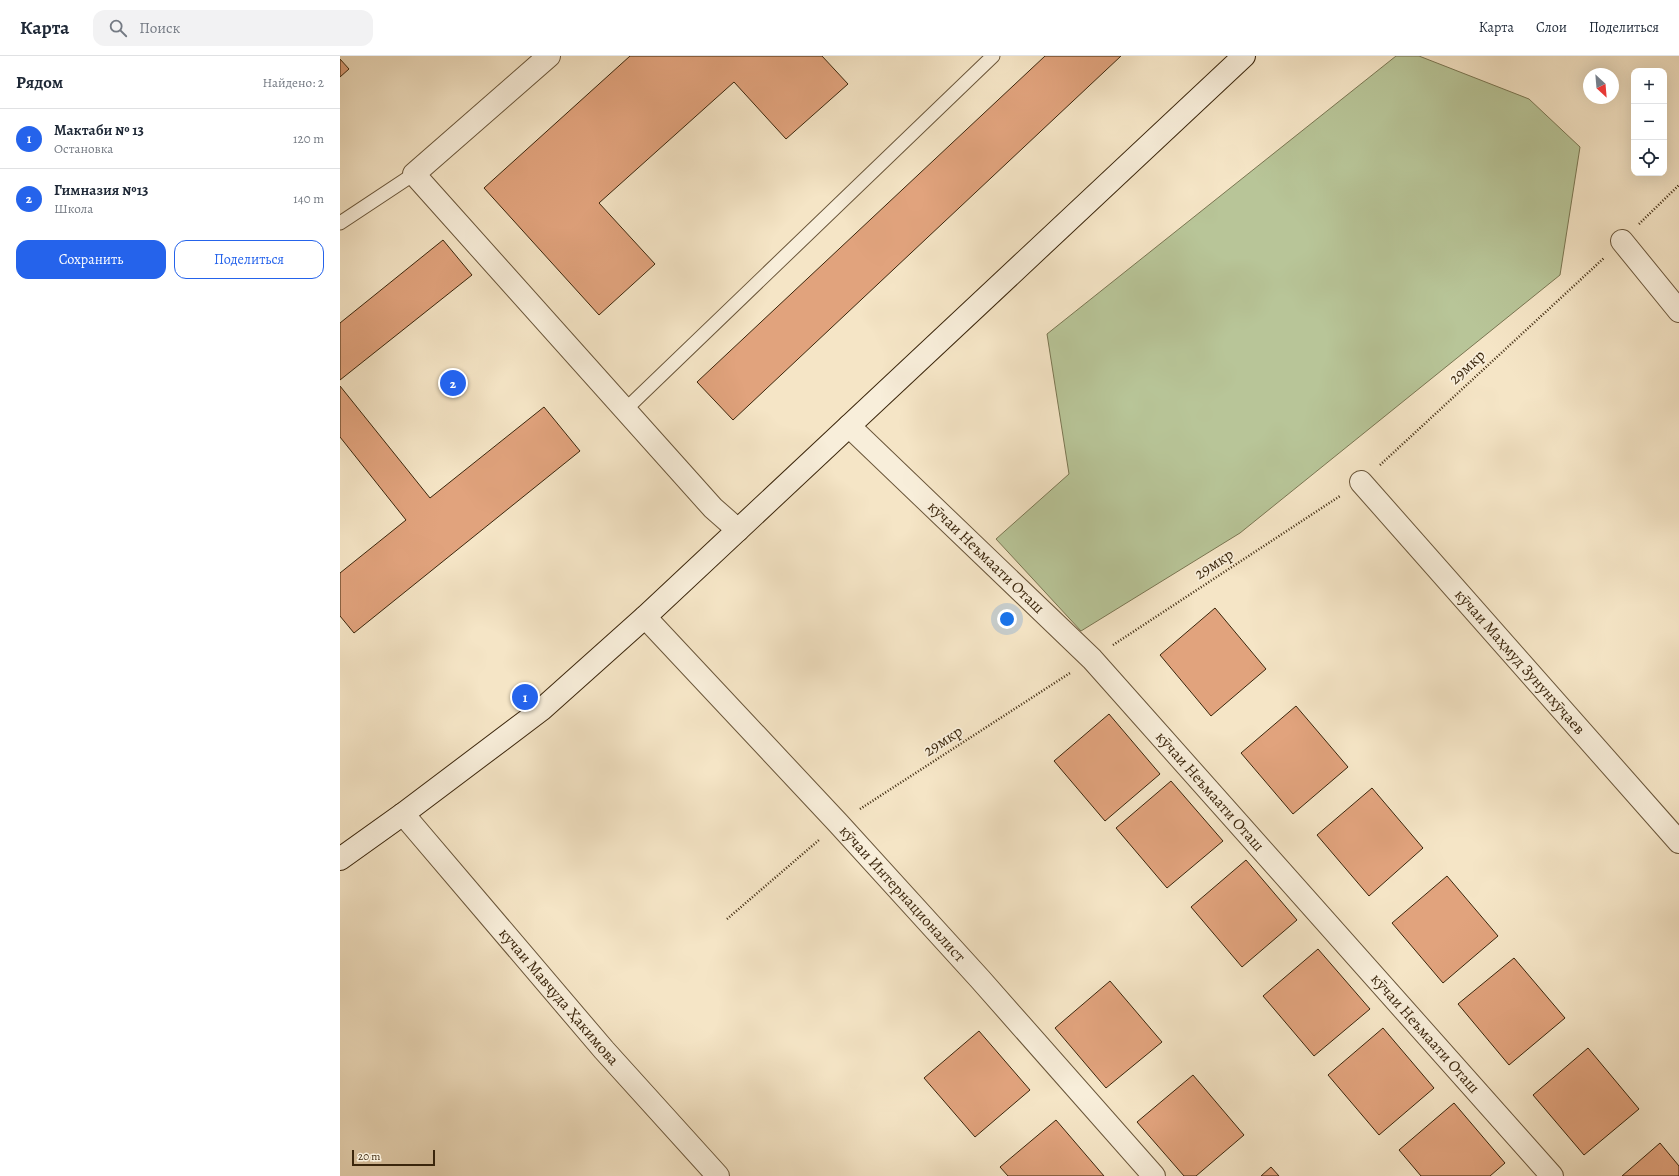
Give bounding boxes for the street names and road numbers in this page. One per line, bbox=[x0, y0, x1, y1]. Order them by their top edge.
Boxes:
street label: 29мкр bbox=[1444, 345, 1490, 389]
street label: кӯчаи Неъмаати Оташ bbox=[923, 496, 1049, 619]
street label: 29мкр bbox=[1190, 543, 1238, 585]
street label: кӯчаи Маҳмуд Зунунхӯҷаев bbox=[1450, 584, 1590, 739]
street label: 29мкр bbox=[919, 720, 967, 762]
street label: кӯчаи Неъмаати Оташ bbox=[1150, 727, 1269, 856]
street label: кӯчаи Интернационалист bbox=[834, 820, 971, 967]
street label: кучаи Мавҷуда Ҳакимова bbox=[494, 923, 624, 1071]
street label: кӯчаи Неъмаати Оташ bbox=[1366, 969, 1485, 1098]

